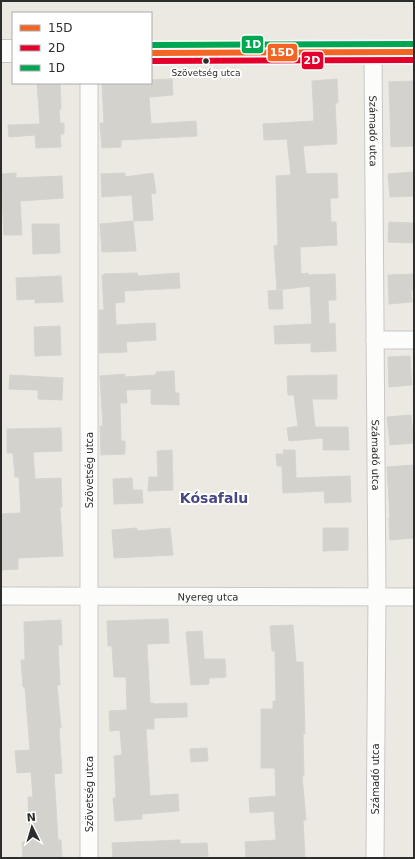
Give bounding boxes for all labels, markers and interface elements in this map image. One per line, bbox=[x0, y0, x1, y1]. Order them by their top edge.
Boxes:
legend bbox=[12, 12, 152, 84]
text: 15D bbox=[48, 21, 73, 35]
line badge: 1D bbox=[241, 35, 264, 54]
text: 1D bbox=[245, 38, 261, 51]
text: 2D bbox=[48, 41, 65, 55]
line badge: 15D bbox=[267, 43, 298, 62]
text: 15D bbox=[270, 46, 294, 59]
line badge: 2D bbox=[301, 51, 324, 70]
text: 2D bbox=[304, 54, 320, 67]
marker: Szövetség utca bbox=[201, 56, 211, 66]
text: 1D bbox=[48, 61, 65, 75]
place label: Szövetség utca bbox=[172, 68, 240, 78]
street label: Számadó utca bbox=[367, 95, 379, 167]
street label: Számadó utca bbox=[370, 419, 381, 491]
street label: Szövetség utca bbox=[84, 432, 95, 508]
district label: Kósafalu bbox=[180, 490, 248, 506]
street label: Nyereg utca bbox=[177, 591, 239, 603]
street label: Számadó utca bbox=[370, 743, 381, 815]
street label: Szövetség utca bbox=[84, 756, 95, 832]
north arrow bbox=[12, 807, 52, 847]
text: N bbox=[26, 811, 36, 824]

